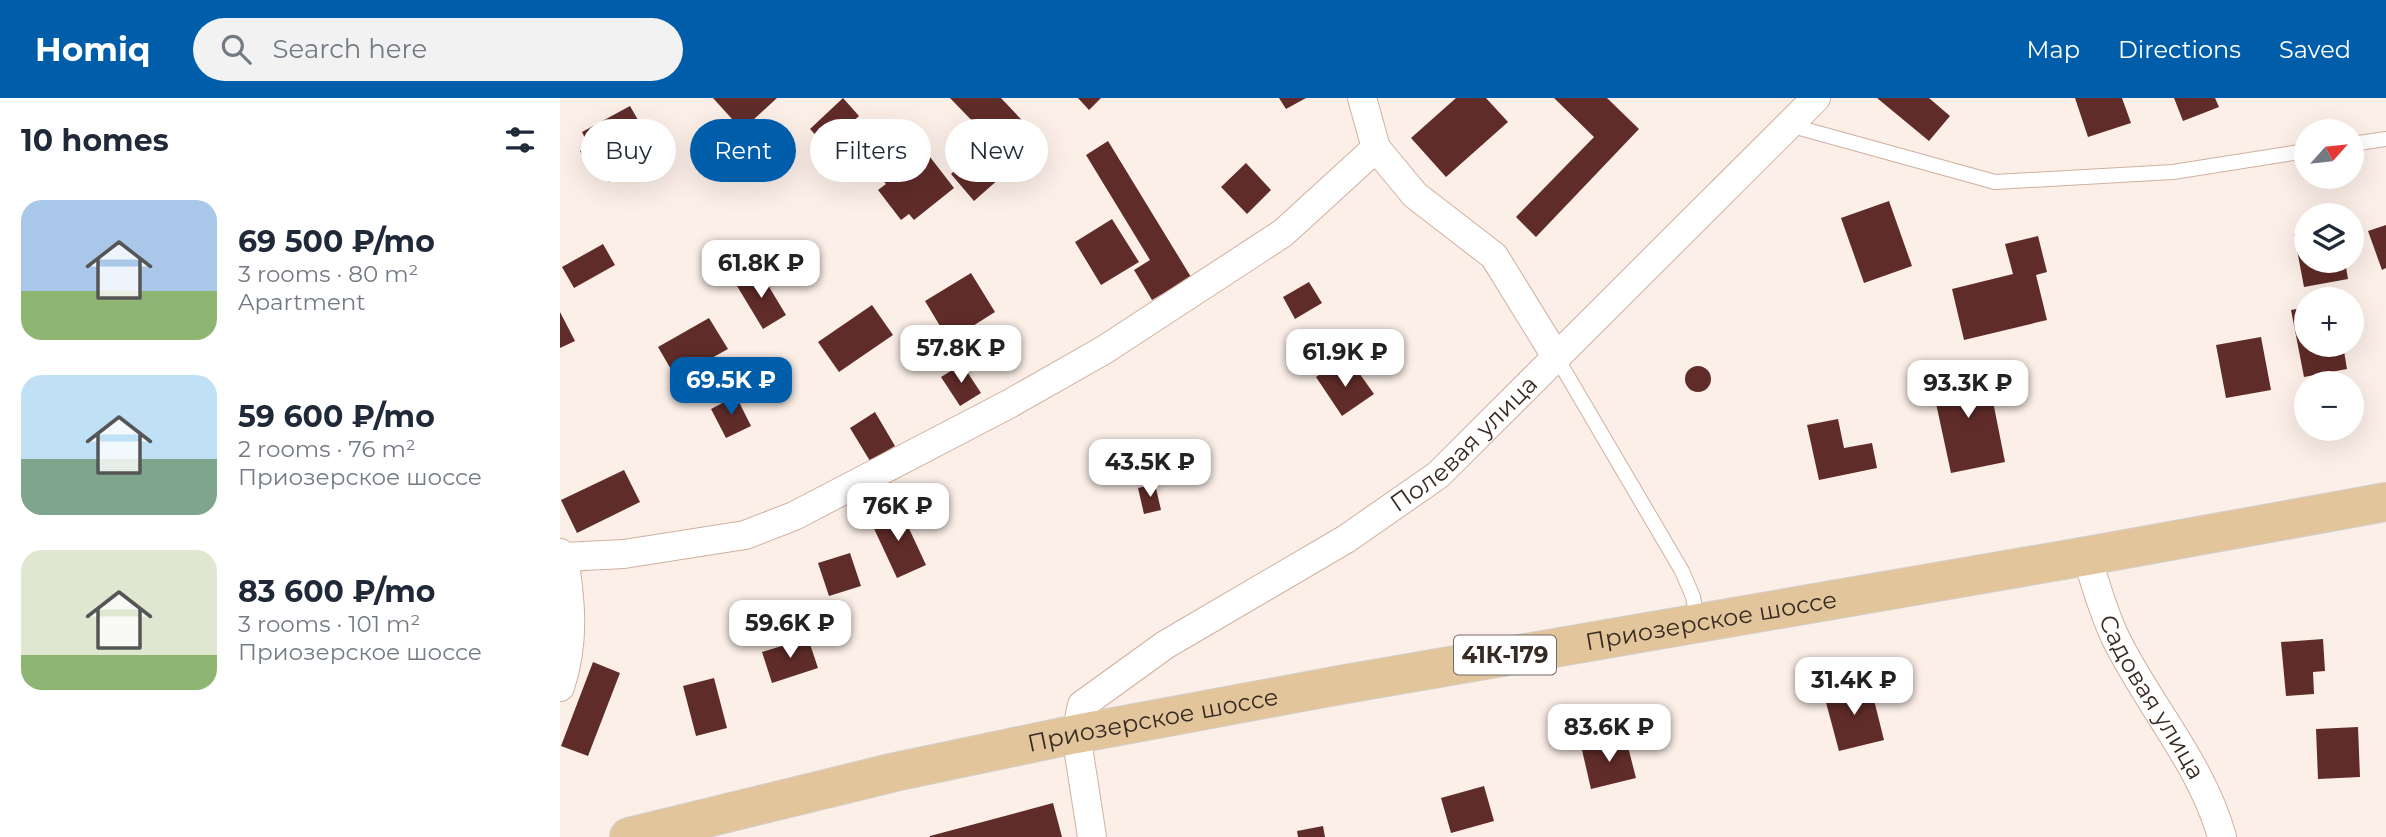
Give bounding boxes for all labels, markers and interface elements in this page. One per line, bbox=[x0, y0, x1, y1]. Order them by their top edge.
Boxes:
search box bbox=[193, 18, 683, 81]
text: Homiq bbox=[35, 29, 151, 69]
icon: search bbox=[217, 30, 255, 68]
text: Search here bbox=[273, 33, 427, 65]
text: Map bbox=[2027, 35, 2080, 64]
text: Directions bbox=[2118, 35, 2241, 64]
text: Saved bbox=[2279, 35, 2351, 64]
chip: Buy bbox=[581, 119, 676, 182]
chip: Rent bbox=[690, 119, 796, 182]
chip: Filters bbox=[810, 119, 931, 182]
chip: New bbox=[945, 119, 1048, 182]
north arrow bbox=[2294, 119, 2364, 189]
map controls bbox=[2294, 119, 2364, 441]
icon: filters bbox=[501, 121, 539, 159]
text: 10 homes bbox=[21, 122, 169, 159]
button: layers bbox=[2294, 203, 2364, 273]
text: 69 500 ₽/mo bbox=[238, 223, 435, 260]
icon: home bbox=[77, 228, 161, 312]
pin: 61.8K ₽ bbox=[696, 240, 826, 300]
text: 61.8K ₽ bbox=[718, 249, 804, 277]
text: 3 rooms · 80 m² bbox=[238, 260, 418, 288]
button: + bbox=[2294, 287, 2364, 357]
text: Apartment bbox=[238, 288, 366, 316]
pin: 57.8K ₽ bbox=[896, 326, 1026, 385]
pin: 61.9K ₽ bbox=[1280, 330, 1410, 389]
text: 57.8K ₽ bbox=[916, 334, 1006, 362]
text: 61.9K ₽ bbox=[1302, 338, 1388, 366]
pin: 69.5K ₽ bbox=[666, 358, 796, 417]
pin: 93.3K ₽ bbox=[1903, 360, 2033, 420]
text: 69.5K ₽ bbox=[686, 366, 776, 394]
street label: Полевая улица bbox=[1384, 369, 1543, 518]
text: 93.3K ₽ bbox=[1923, 369, 2013, 397]
button: − bbox=[2294, 371, 2364, 441]
text: 59 600 ₽/mo bbox=[238, 398, 435, 435]
icon: home bbox=[77, 403, 161, 487]
text: 2 rooms · 76 m² bbox=[238, 435, 416, 463]
pin: 43.5K ₽ bbox=[1085, 440, 1215, 499]
text: 43.5K ₽ bbox=[1105, 448, 1195, 476]
text: Приозерское шоссе bbox=[238, 463, 482, 491]
pin: 76K ₽ bbox=[849, 484, 947, 543]
text: 76K ₽ bbox=[863, 492, 933, 520]
text: 83 600 ₽/mo bbox=[238, 573, 435, 610]
icon: home bbox=[77, 578, 161, 662]
street label: Приозерское шоссе bbox=[1583, 584, 1839, 656]
pin: 59.6K ₽ bbox=[725, 601, 855, 660]
text: 59.6K ₽ bbox=[745, 609, 835, 637]
text: 3 rooms · 101 m² bbox=[238, 610, 420, 638]
street label: Садовая улица bbox=[2093, 610, 2211, 784]
road number: 41К-179 bbox=[1454, 636, 1556, 674]
text: Приозерское шоссе bbox=[238, 638, 482, 666]
pin: 31.4K ₽ bbox=[1789, 658, 1919, 717]
text: 31.4K ₽ bbox=[1811, 666, 1897, 694]
street label: Приозерское шоссе bbox=[1025, 682, 1281, 758]
pin: 83.6K ₽ bbox=[1544, 704, 1674, 764]
text: 83.6K ₽ bbox=[1564, 713, 1654, 741]

